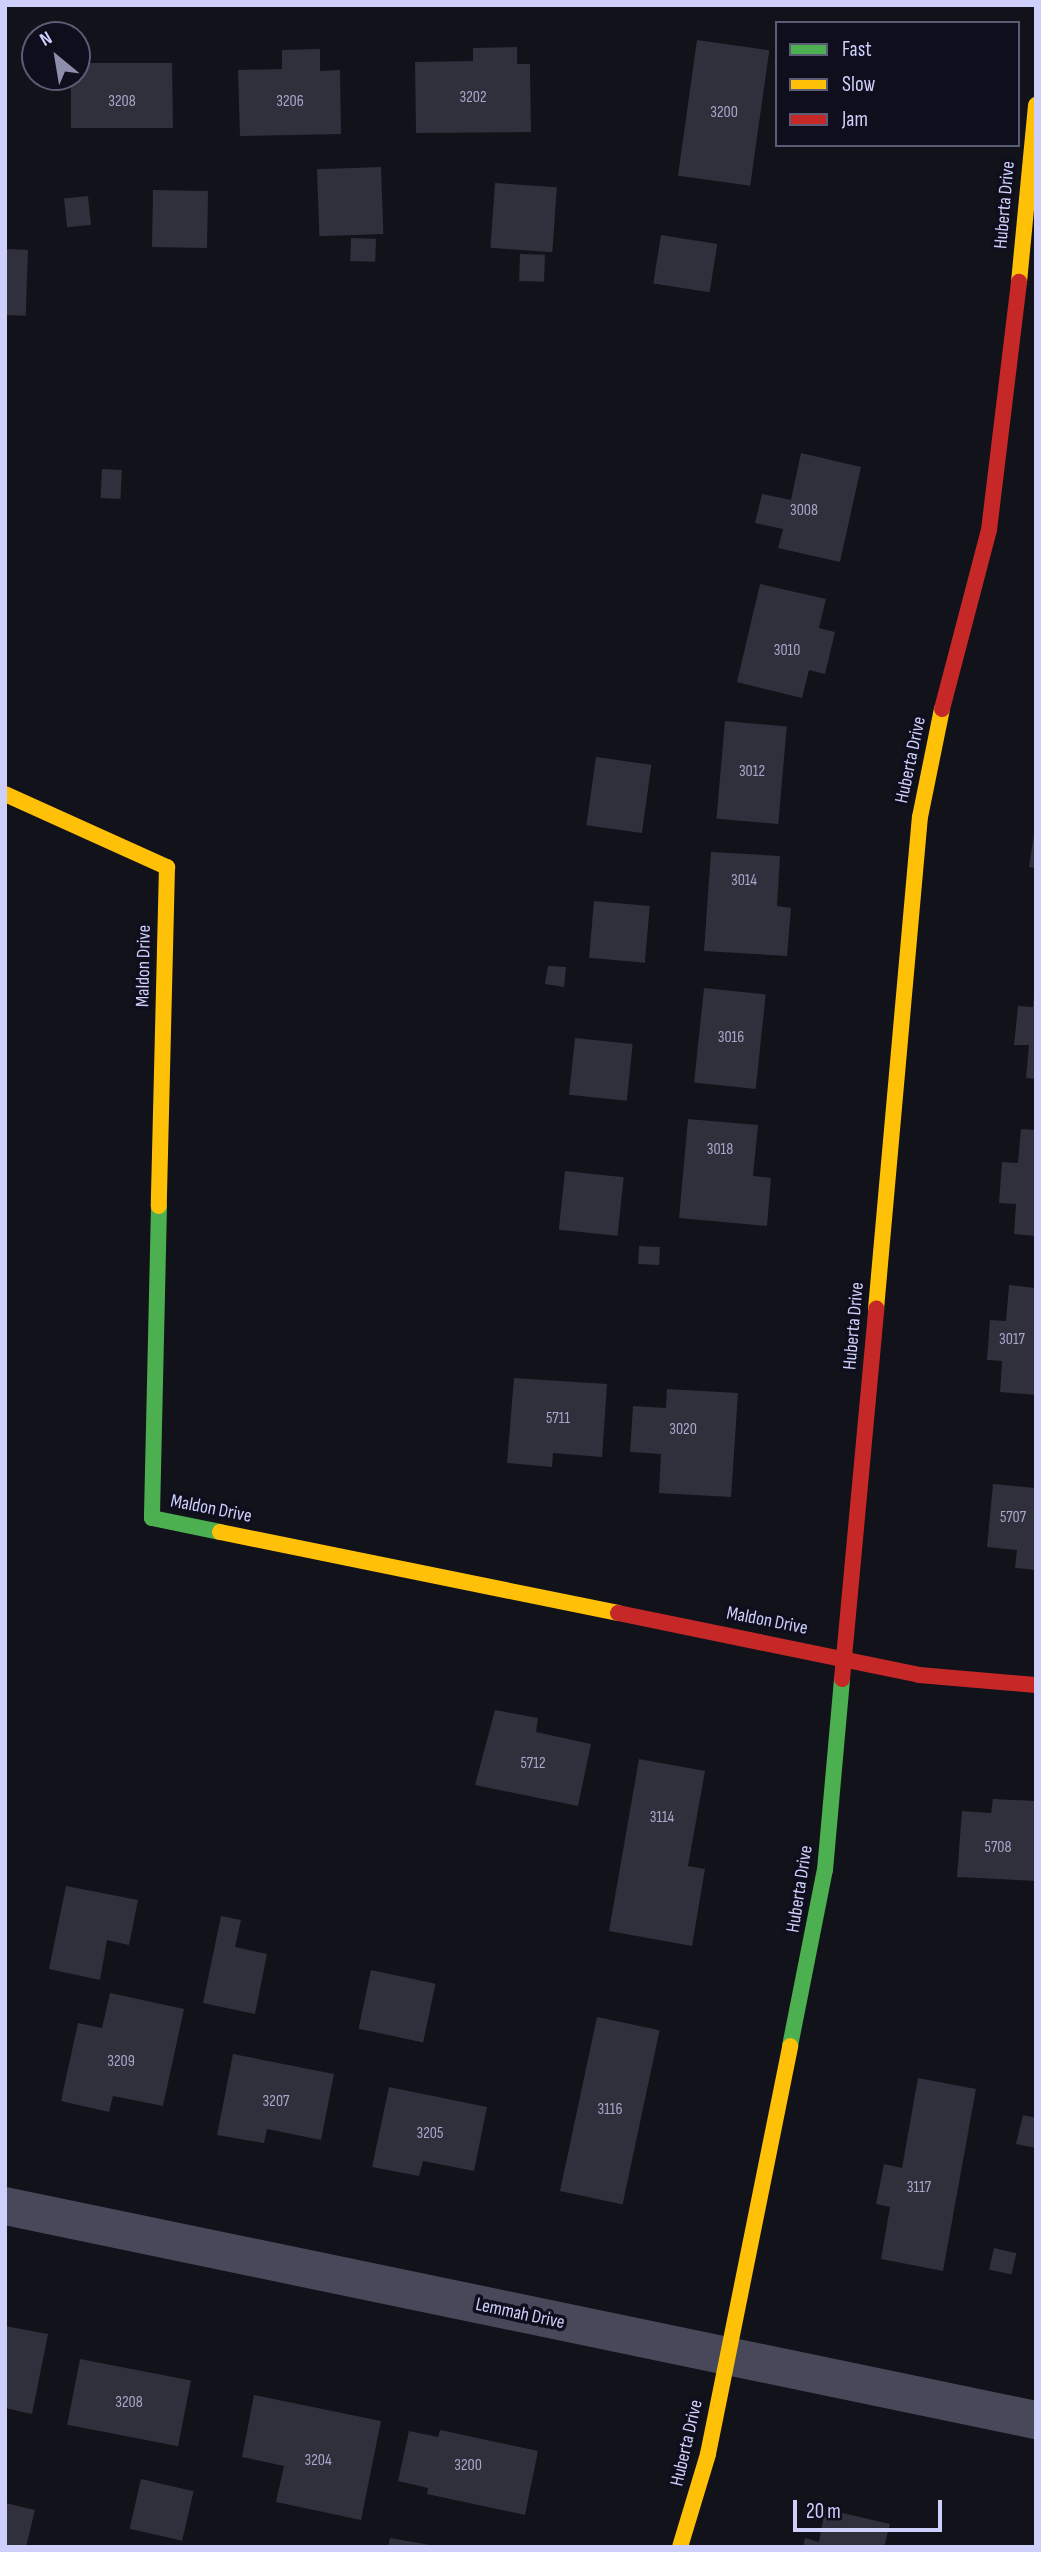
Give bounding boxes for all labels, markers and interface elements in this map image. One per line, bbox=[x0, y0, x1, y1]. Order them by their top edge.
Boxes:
north arrow bbox=[21, 21, 91, 91]
legend bbox=[775, 21, 1020, 147]
text: N bbox=[36, 27, 56, 52]
text: Fast bbox=[842, 37, 872, 62]
text: Slow bbox=[842, 72, 875, 97]
house number: 3202 bbox=[459, 88, 487, 108]
house number: 3208 bbox=[108, 92, 136, 112]
house number: 3206 bbox=[276, 92, 304, 112]
house number: 3200 bbox=[710, 103, 738, 123]
text: Jam bbox=[842, 107, 868, 132]
street label: Huberta Drive bbox=[990, 160, 1020, 250]
house number: 3008 bbox=[790, 501, 818, 521]
house number: 3010 bbox=[774, 641, 800, 661]
street label: Huberta Drive bbox=[891, 715, 931, 805]
house number: 3012 bbox=[739, 762, 765, 782]
house number: 3014 bbox=[731, 871, 757, 891]
street label: Maldon Drive bbox=[132, 925, 156, 1007]
house number: 3016 bbox=[718, 1028, 744, 1048]
house number: 3018 bbox=[707, 1140, 733, 1160]
street label: Huberta Drive bbox=[839, 1281, 869, 1371]
house number: 3017 bbox=[999, 1330, 1025, 1350]
house number: 5711 bbox=[546, 1409, 570, 1429]
house number: 3020 bbox=[669, 1420, 697, 1440]
street label: Maldon Drive bbox=[168, 1490, 254, 1528]
house number: 5707 bbox=[1000, 1508, 1026, 1528]
street label: Maldon Drive bbox=[724, 1602, 810, 1640]
house number: 5712 bbox=[520, 1754, 546, 1774]
house number: 3114 bbox=[650, 1808, 674, 1828]
house number: 5708 bbox=[985, 1838, 1011, 1858]
street label: Huberta Drive bbox=[782, 1844, 818, 1934]
house number: 3209 bbox=[107, 2052, 135, 2072]
house number: 3207 bbox=[263, 2092, 289, 2112]
house number: 3116 bbox=[598, 2100, 622, 2120]
house number: 3205 bbox=[417, 2124, 443, 2144]
house number: 3117 bbox=[907, 2178, 931, 2198]
street label: Lemmah Drive bbox=[473, 2293, 567, 2335]
house number: 3208 bbox=[115, 2393, 143, 2413]
street label: Huberta Drive bbox=[666, 2398, 708, 2488]
house number: 3204 bbox=[304, 2451, 332, 2471]
house number: 3200 bbox=[454, 2456, 482, 2476]
scale bar bbox=[796, 2486, 945, 2530]
text: 20 m bbox=[806, 2499, 841, 2524]

